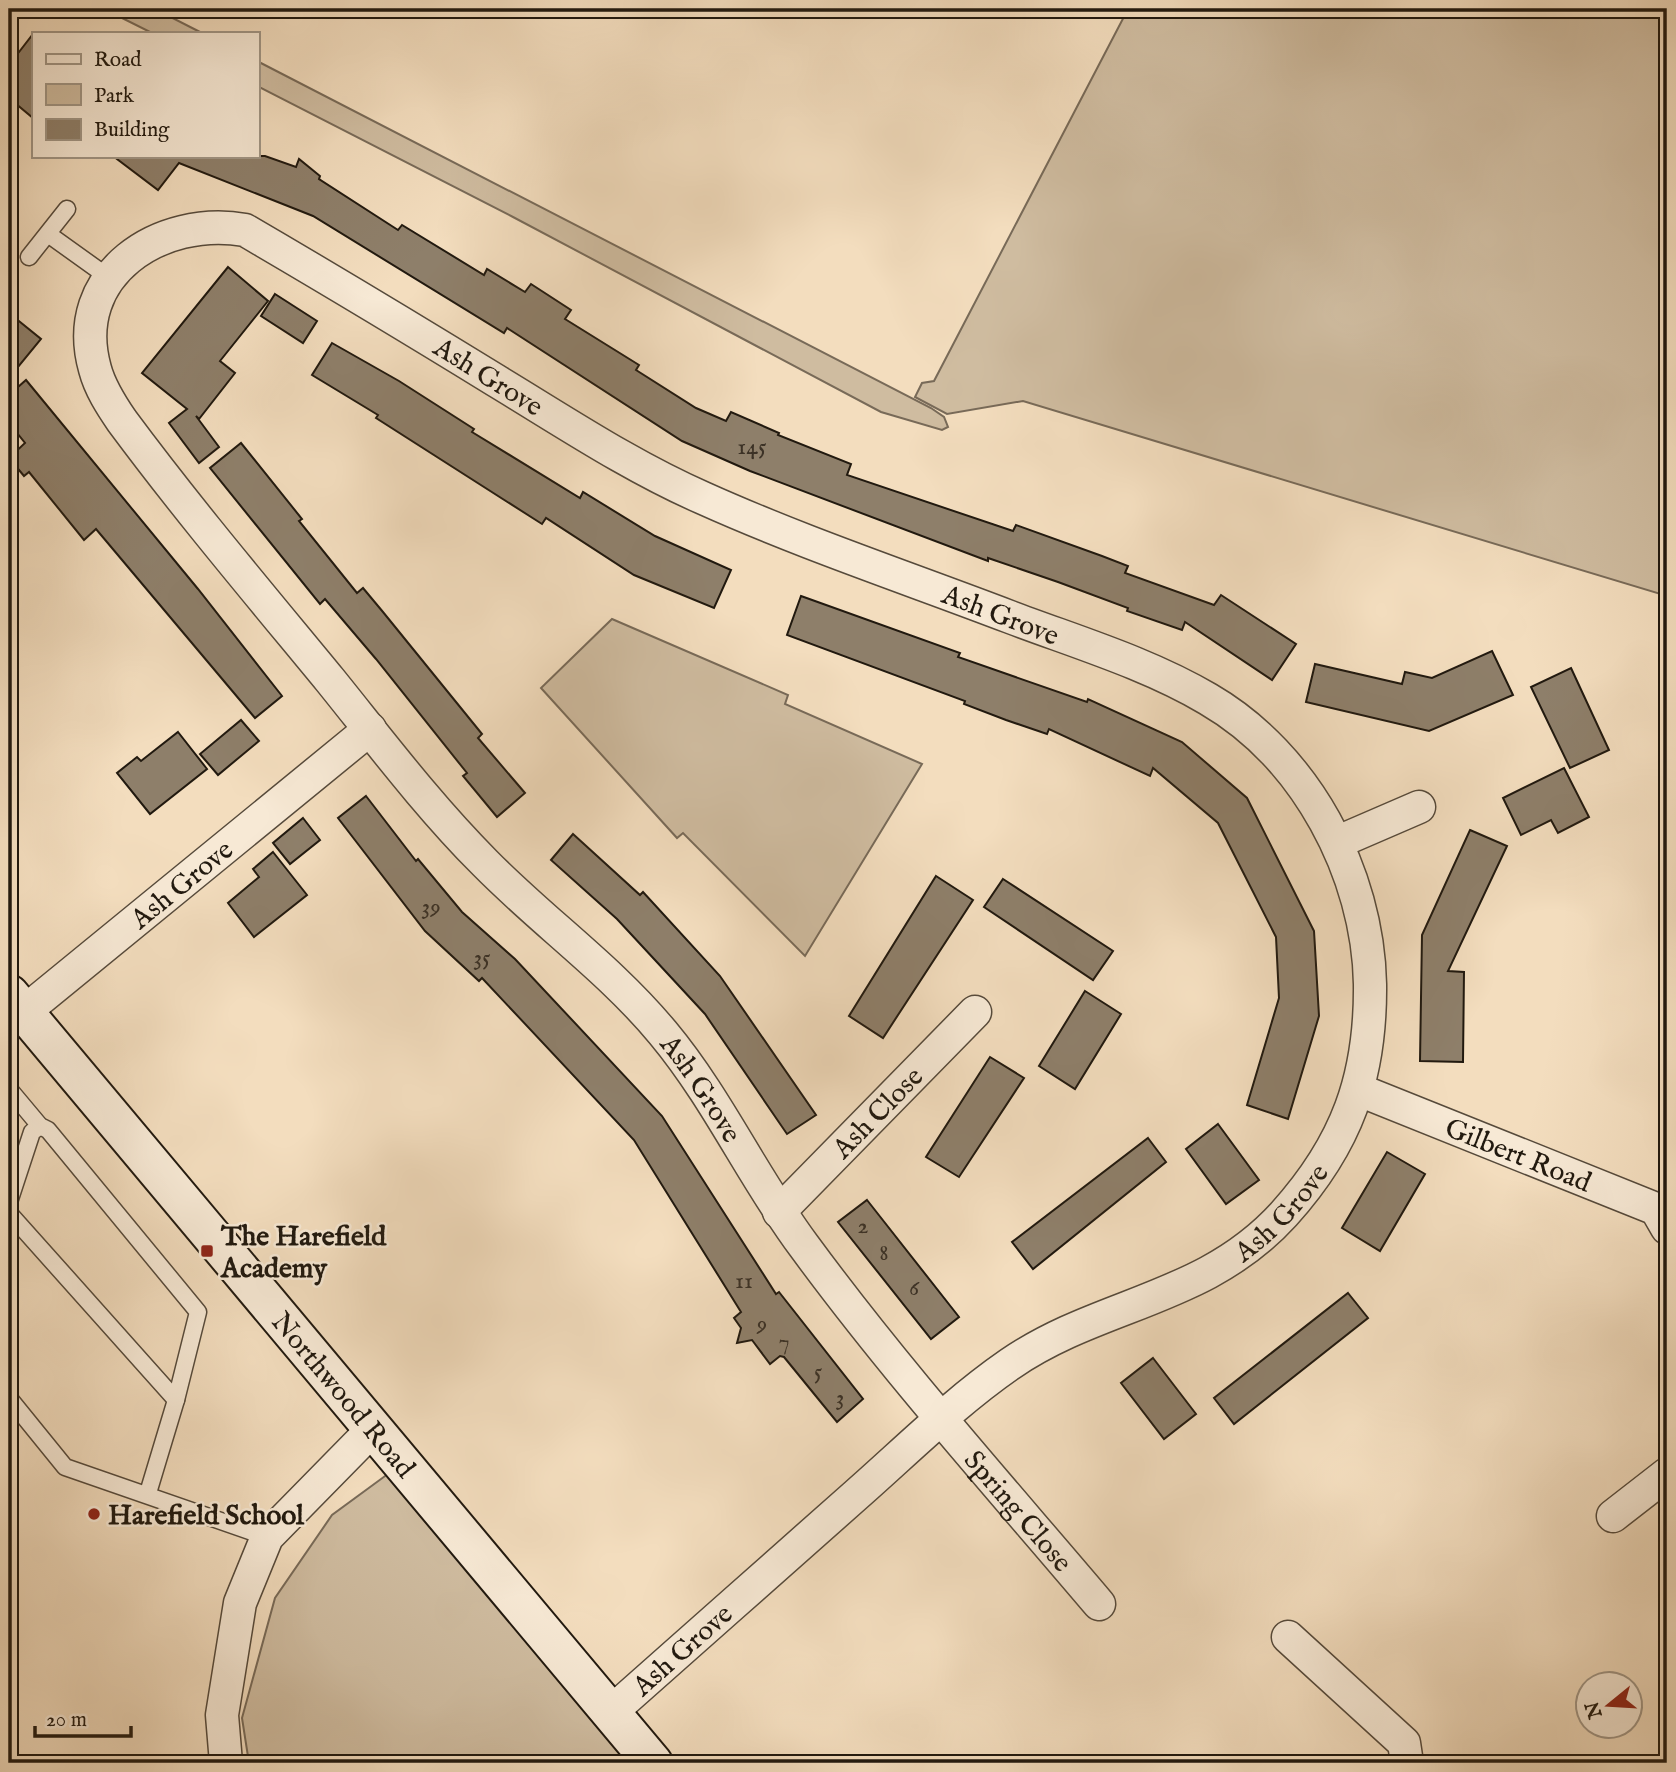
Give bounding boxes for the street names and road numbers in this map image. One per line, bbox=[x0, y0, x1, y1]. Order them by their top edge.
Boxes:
street label: Ash Grove bbox=[426, 330, 549, 425]
street label: Ash Grove bbox=[936, 578, 1064, 655]
street label: Ash Grove bbox=[124, 833, 241, 938]
street label: Ash Grove bbox=[651, 1028, 748, 1150]
street label: Ash Close bbox=[825, 1060, 932, 1168]
street label: Gilbert Road bbox=[1439, 1111, 1596, 1201]
street label: Ash Grove bbox=[1228, 1158, 1338, 1272]
street label: Northwood Road bbox=[263, 1306, 422, 1486]
street label: Spring Close bbox=[955, 1444, 1079, 1580]
street label: Ash Grove bbox=[625, 1597, 741, 1705]

